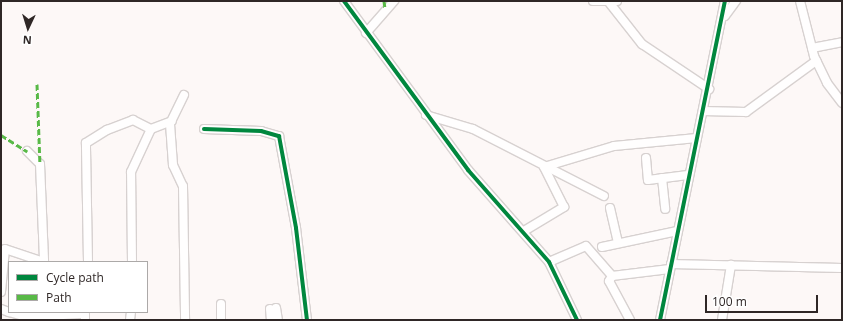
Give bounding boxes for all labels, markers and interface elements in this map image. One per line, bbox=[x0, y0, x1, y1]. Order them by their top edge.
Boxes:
north arrow bbox=[8, 8, 48, 48]
text: N bbox=[22, 33, 32, 48]
legend bbox=[8, 261, 148, 313]
text: Cycle path bbox=[46, 269, 104, 286]
scale bar bbox=[707, 287, 820, 313]
text: Path bbox=[46, 289, 72, 306]
text: 100 m bbox=[712, 293, 747, 310]

